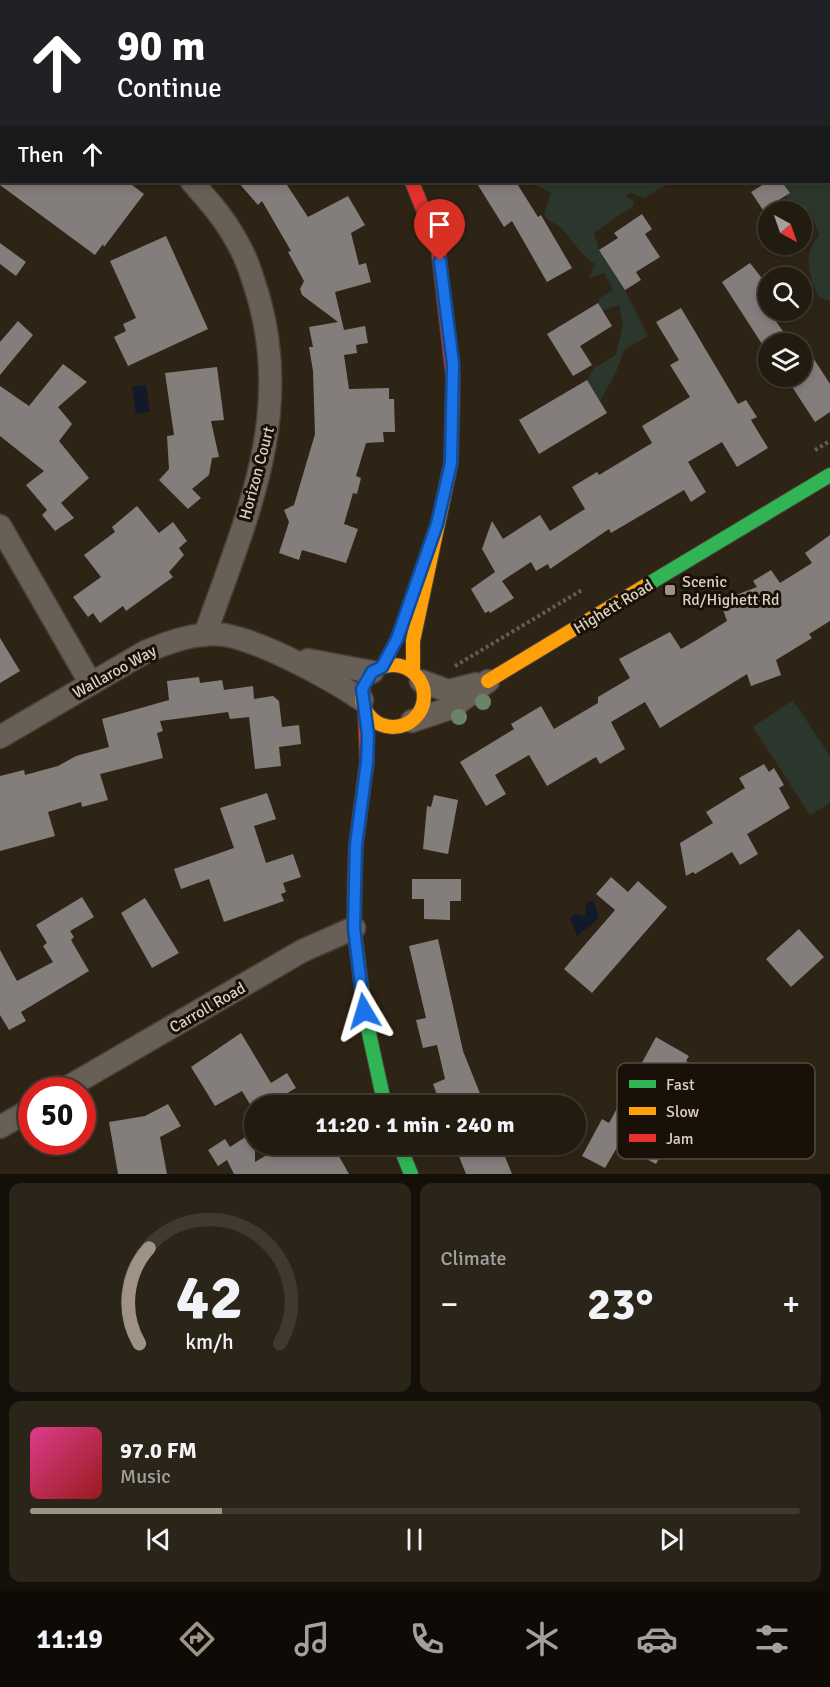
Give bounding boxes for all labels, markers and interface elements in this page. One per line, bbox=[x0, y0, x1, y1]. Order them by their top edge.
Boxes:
text: 90 m bbox=[117, 21, 206, 72]
icon: ahead bbox=[18, 24, 96, 102]
text: Continue bbox=[117, 72, 222, 105]
icon: ahead bbox=[76, 138, 109, 171]
text: Then bbox=[18, 141, 64, 168]
pin bbox=[414, 199, 465, 261]
north arrow bbox=[758, 201, 812, 255]
map controls bbox=[758, 201, 812, 387]
icon: arrive bbox=[423, 208, 456, 241]
button: search bbox=[758, 267, 812, 321]
button: layers bbox=[758, 333, 812, 387]
street label: Horizon Court bbox=[235, 424, 279, 522]
place label: Scenic Rd/Highett Rd bbox=[682, 572, 779, 610]
street label: Highett Road bbox=[570, 575, 657, 638]
marker: Scenic Rd/Highett Rd bbox=[663, 583, 677, 597]
street label: Wallaroo Way bbox=[69, 640, 160, 703]
street label: Carroll Road bbox=[166, 978, 249, 1038]
position arrow bbox=[332, 979, 396, 1043]
legend bbox=[617, 1063, 815, 1159]
text: Fast bbox=[666, 1075, 695, 1095]
speed limit sign: 50 bbox=[18, 1077, 96, 1155]
text: Slow bbox=[666, 1102, 700, 1122]
text: 11:20 · 1 min · 240 m bbox=[315, 1111, 515, 1138]
text: Jam bbox=[666, 1129, 694, 1149]
text: Climate bbox=[441, 1246, 506, 1271]
text: 42 bbox=[176, 1259, 243, 1336]
text: 23° bbox=[587, 1277, 654, 1332]
text: − bbox=[441, 1284, 458, 1325]
text: + bbox=[782, 1284, 800, 1325]
text: km/h bbox=[185, 1330, 234, 1356]
text: 97.0 FM bbox=[120, 1437, 197, 1464]
text: Music bbox=[120, 1464, 171, 1489]
icon: previous bbox=[142, 1523, 175, 1556]
icon: pause bbox=[398, 1523, 431, 1556]
icon: next bbox=[655, 1523, 688, 1556]
icon: directions bbox=[176, 1618, 218, 1660]
icon: music bbox=[291, 1618, 333, 1660]
icon: phone bbox=[406, 1618, 448, 1660]
icon: climate bbox=[521, 1618, 563, 1660]
icon: car bbox=[636, 1618, 678, 1660]
icon: filters bbox=[751, 1618, 793, 1660]
text: 11:19 bbox=[37, 1623, 103, 1656]

